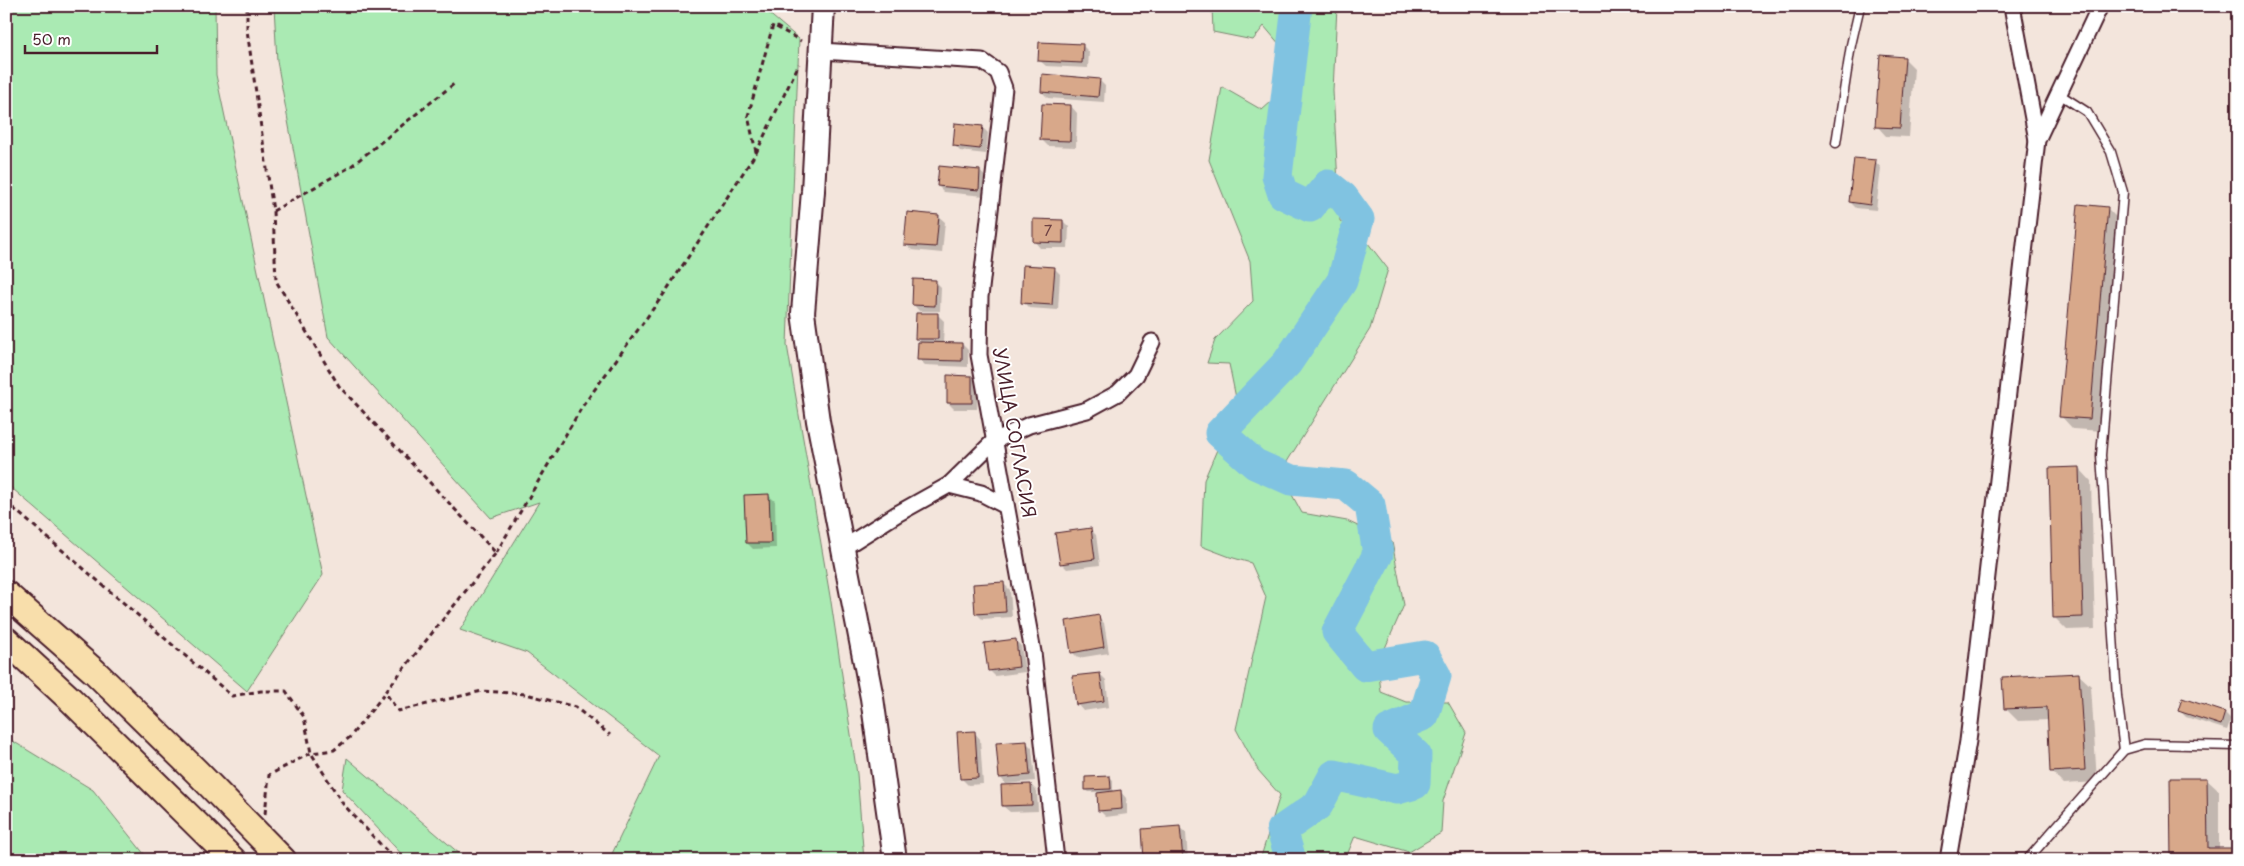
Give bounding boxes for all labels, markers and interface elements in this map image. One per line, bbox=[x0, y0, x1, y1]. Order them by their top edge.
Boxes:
scale bar bbox=[25, 22, 158, 54]
text: 50 m bbox=[32, 27, 71, 50]
house number: 7 bbox=[1044, 218, 1053, 241]
street label: УЛИЦА СОГЛАСИЯ bbox=[987, 345, 1044, 520]

